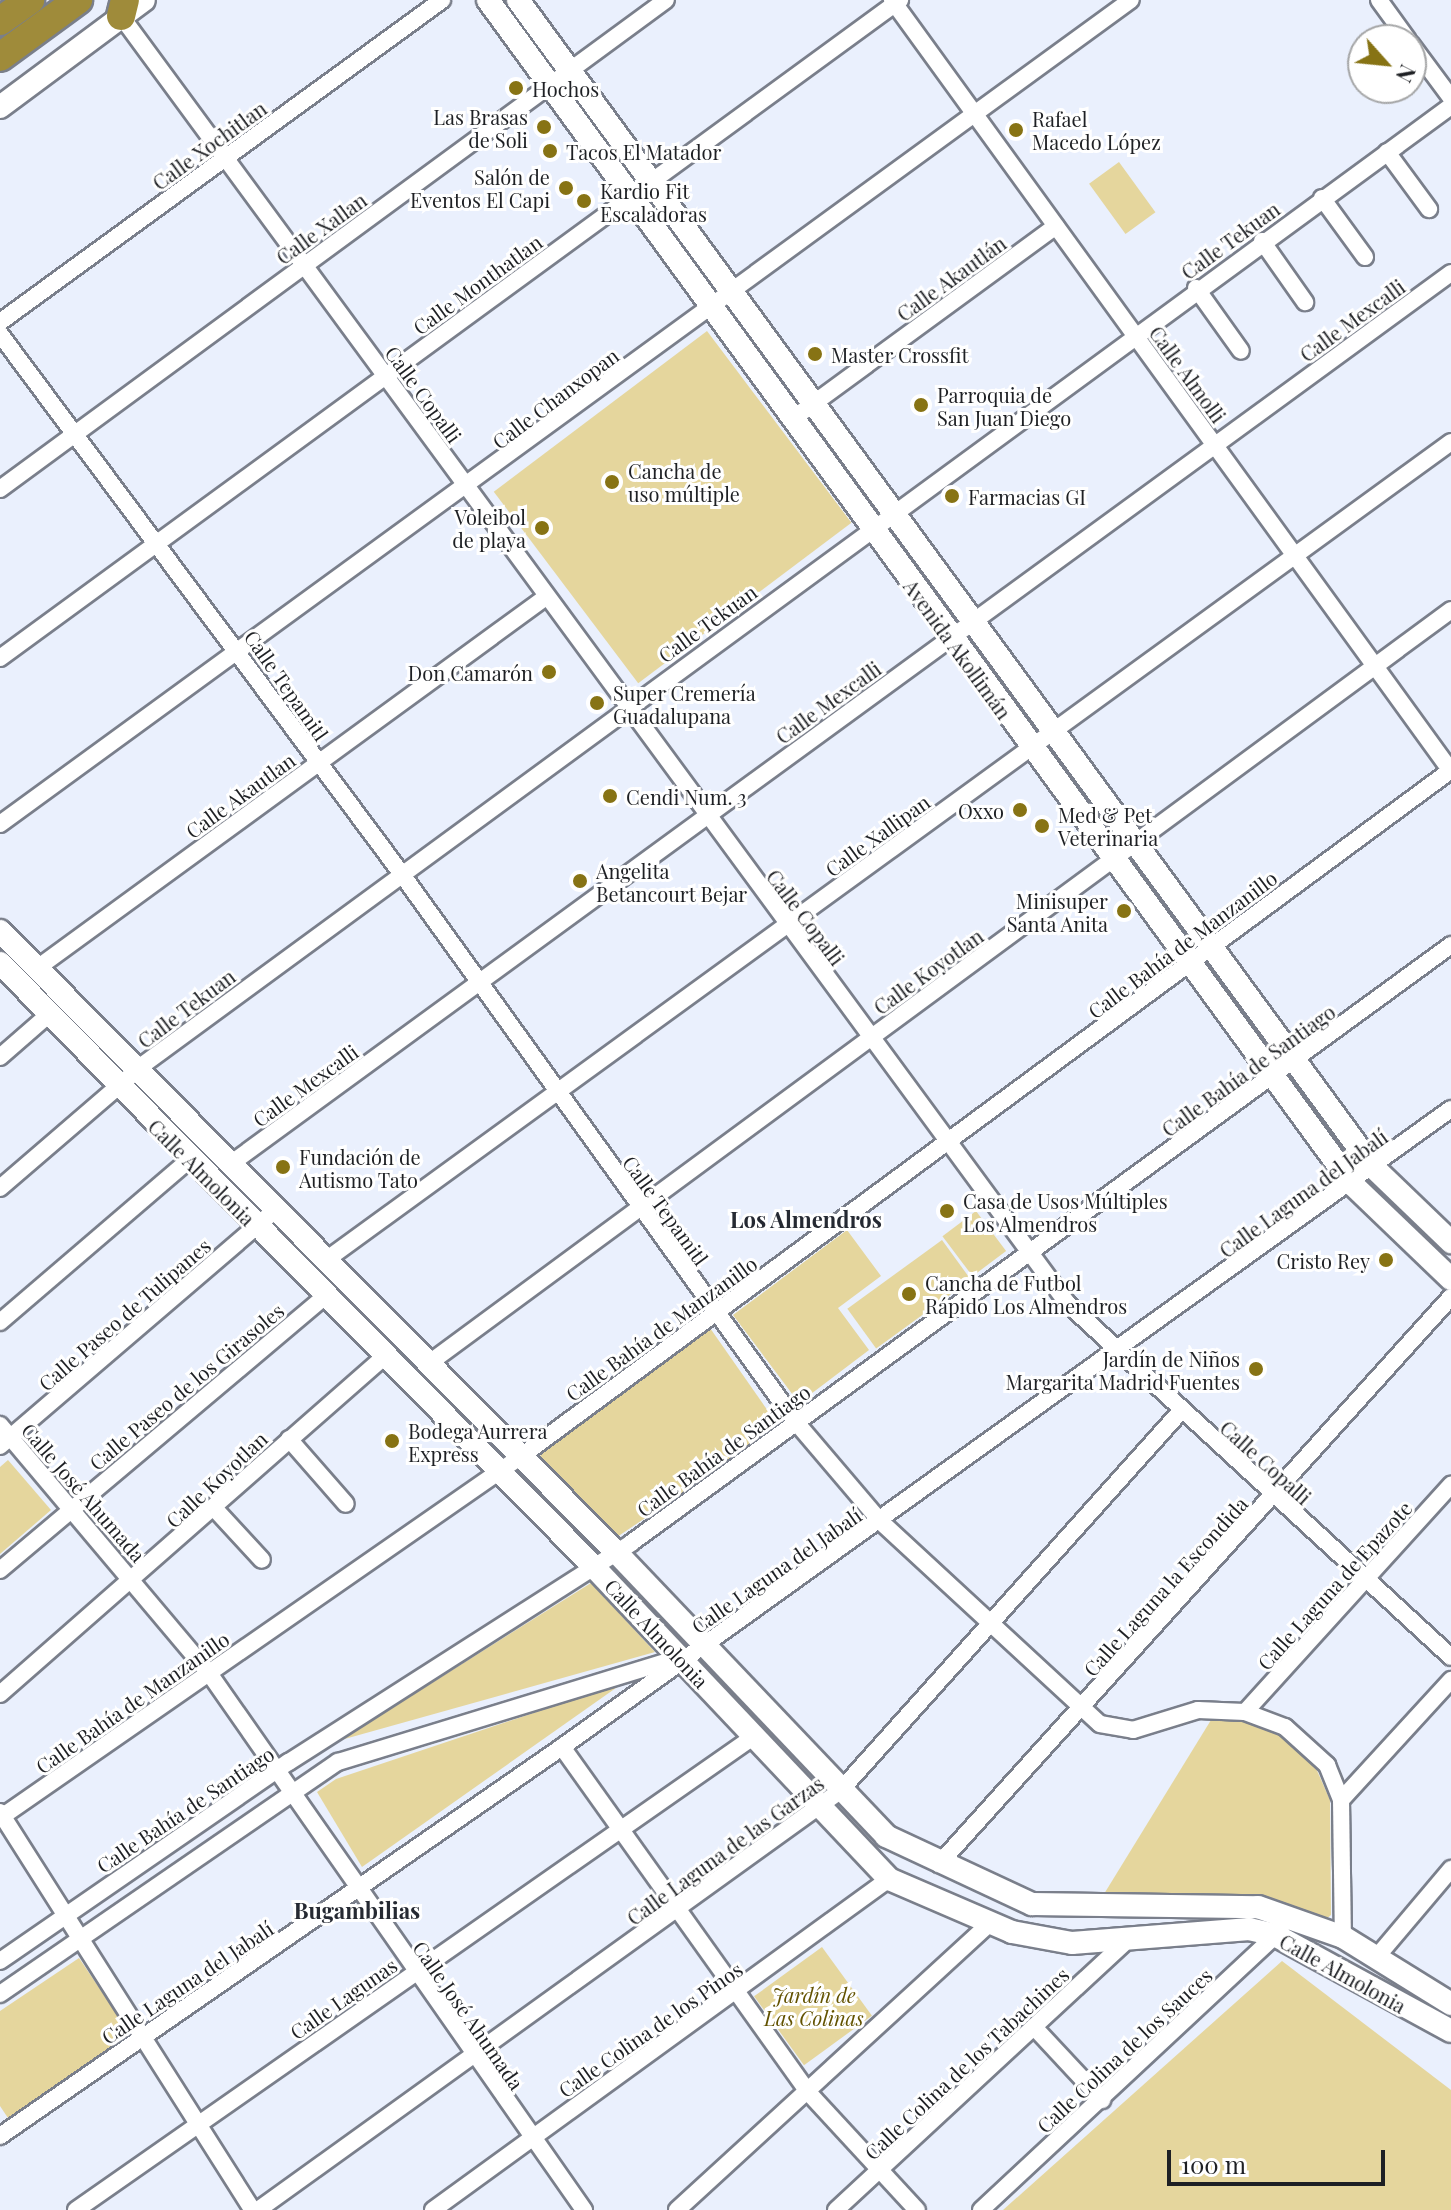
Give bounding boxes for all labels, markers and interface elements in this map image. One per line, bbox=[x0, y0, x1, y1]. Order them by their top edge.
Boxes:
north arrow bbox=[1347, 24, 1427, 104]
text: N bbox=[1390, 60, 1424, 88]
place label: Hochos bbox=[532, 76, 599, 100]
marker: Hochos bbox=[507, 79, 525, 97]
street label: Calle Xochitlan bbox=[147, 96, 271, 194]
place label: Las Brasas de Soli bbox=[433, 104, 528, 151]
place label: Rafael Macedo López bbox=[1032, 106, 1161, 153]
marker: Las Brasas de Soli bbox=[535, 118, 553, 136]
marker: Rafael Macedo López bbox=[1007, 121, 1025, 139]
place label: Tacos El Matador bbox=[566, 139, 721, 163]
marker: Tacos El Matador bbox=[541, 142, 559, 160]
place label: Salón de Eventos El Capi bbox=[410, 164, 550, 211]
place label: Kardio Fit Escaladoras bbox=[600, 178, 707, 225]
marker: Salón de Eventos El Capi bbox=[557, 179, 575, 197]
street label: Calle Xallan bbox=[271, 187, 371, 269]
marker: Kardio Fit Escaladoras bbox=[575, 192, 593, 210]
street label: Calle Tekuan bbox=[1176, 196, 1284, 284]
street label: Calle Monthatlan bbox=[408, 229, 546, 339]
street label: Calle Akautlán bbox=[891, 230, 1011, 326]
street label: Calle Mexcalli bbox=[1295, 274, 1409, 366]
street label: Calle Almolli bbox=[1145, 321, 1231, 427]
street label: Calle Copalli bbox=[381, 341, 467, 447]
place label: Master Crossfit bbox=[831, 342, 969, 366]
street label: Calle Chanxopan bbox=[487, 343, 623, 453]
marker: Master Crossfit bbox=[806, 345, 824, 363]
place label: Parroquia de San Juan Diego bbox=[937, 382, 1071, 429]
marker: Parroquia de San Juan Diego bbox=[912, 396, 930, 414]
place label: Cancha de uso múltiple bbox=[628, 458, 740, 505]
marker: Cancha de uso múltiple bbox=[603, 473, 621, 491]
place label: Farmacias GI bbox=[968, 484, 1086, 508]
marker: Farmacias GI bbox=[943, 487, 961, 505]
place label: Voleibol de playa bbox=[452, 504, 526, 551]
marker: Voleibol de playa bbox=[533, 519, 551, 537]
street label: Avenida Akollimán bbox=[899, 574, 1017, 724]
street label: Calle Tekuan bbox=[653, 579, 761, 667]
street label: Calle Tepamitl bbox=[240, 625, 334, 745]
street label: Calle Mexcalli bbox=[771, 656, 885, 748]
place label: Don Camarón bbox=[408, 660, 533, 684]
marker: Don Camarón bbox=[540, 663, 558, 681]
place label: Super Cremería Guadalupana bbox=[613, 680, 756, 727]
marker: Super Cremería Guadalupana bbox=[588, 694, 606, 712]
street label: Calle Akautlan bbox=[180, 747, 300, 843]
place label: Cendi Num. 3 bbox=[626, 784, 747, 808]
marker: Cendi Num. 3 bbox=[601, 787, 619, 805]
street label: Calle Xallipan bbox=[820, 789, 934, 881]
place label: Oxxo bbox=[958, 798, 1004, 822]
marker: Oxxo bbox=[1011, 801, 1029, 819]
place label: Med & Pet Veterinaria bbox=[1058, 802, 1158, 849]
marker: Med & Pet Veterinaria bbox=[1033, 817, 1051, 835]
place label: Angelita Betancourt Bejar bbox=[596, 858, 748, 905]
street label: Calle Copalli bbox=[762, 864, 850, 970]
street label: Calle Bahía de Manzanillo bbox=[1083, 865, 1281, 1023]
marker: Angelita Betancourt Bejar bbox=[571, 872, 589, 890]
place label: Minisuper Santa Anita bbox=[1006, 888, 1108, 935]
marker: Minisuper Santa Anita bbox=[1115, 902, 1133, 920]
street label: Calle Koyotlan bbox=[869, 923, 987, 1019]
street label: Calle Tekuan bbox=[132, 963, 240, 1053]
street label: Calle Bahía de Santiago bbox=[1157, 999, 1339, 1141]
street label: Calle Mexcalli bbox=[248, 1039, 362, 1131]
street label: Calle Almolonia bbox=[144, 1114, 260, 1230]
street label: Calle Laguna del Jabalí bbox=[1214, 1124, 1392, 1262]
place label: Fundación de Autismo Tato bbox=[299, 1144, 421, 1191]
street label: Calle Tepamitl bbox=[618, 1150, 714, 1270]
marker: Fundación de Autismo Tato bbox=[274, 1158, 292, 1176]
place label: Casa de Usos Múltiples Los Almendros bbox=[963, 1188, 1168, 1235]
marker: Casa de Usos Múltiples Los Almendros bbox=[938, 1202, 956, 1220]
district label: Los Almendros bbox=[730, 1207, 882, 1233]
street label: Calle Paseo de Tulipanes bbox=[33, 1233, 215, 1395]
place label: Cristo Rey bbox=[1277, 1248, 1370, 1272]
street label: Calle Bahía de Manzanillo bbox=[561, 1251, 761, 1405]
marker: Cristo Rey bbox=[1377, 1251, 1395, 1269]
place label: Cancha de Futbol Rápido Los Almendros bbox=[925, 1270, 1128, 1317]
marker: Cancha de Futbol Rápido Los Almendros bbox=[900, 1285, 918, 1303]
street label: Calle Paseo de los Girasoles bbox=[84, 1298, 288, 1474]
place label: Jardín de Niños Margarita Madrid Fuentes bbox=[1005, 1346, 1240, 1393]
marker: Jardín de Niños Margarita Madrid Fuentes bbox=[1247, 1360, 1265, 1378]
street label: Calle Bahía de Santiago bbox=[632, 1379, 814, 1521]
street label: Calle Copalli bbox=[1216, 1415, 1316, 1509]
street label: Calle José Ahumada bbox=[17, 1418, 151, 1566]
place label: Bodega Aurrera Express bbox=[408, 1418, 548, 1465]
street label: Calle Koyotlan bbox=[160, 1426, 272, 1532]
marker: Bodega Aurrera Express bbox=[383, 1432, 401, 1450]
street label: Calle Laguna la Escondida bbox=[1078, 1491, 1252, 1681]
street label: Calle Laguna de Epazote bbox=[1252, 1496, 1416, 1674]
street label: Calle Laguna del Jabalí bbox=[686, 1502, 866, 1638]
street label: Calle Almolonia bbox=[600, 1573, 714, 1693]
street label: Calle Bahía de Manzanillo bbox=[31, 1626, 233, 1778]
street label: Calle Bahía de Santiago bbox=[92, 1741, 278, 1877]
street label: Calle Laguna de las Garzas bbox=[622, 1770, 828, 1930]
district label: Bugambilias bbox=[294, 1898, 420, 1924]
street label: Calle Laguna del Jabalí bbox=[97, 1916, 277, 2048]
street label: Calle Almolonia bbox=[1275, 1928, 1411, 2018]
street label: Calle José Ahumada bbox=[409, 1936, 529, 2094]
street label: Calle Lagunas bbox=[285, 1952, 401, 2044]
street label: Calle Colina de los Pinos bbox=[553, 1956, 747, 2102]
street label: Calle Colina de los Tabachines bbox=[858, 1962, 1074, 2164]
street label: Calle Colina de los Sauces bbox=[1031, 1962, 1217, 2138]
park label: Jardín de Las Colinas bbox=[764, 1983, 864, 2030]
scale bar bbox=[1171, 2134, 1389, 2184]
text: 100 m bbox=[1181, 2148, 1246, 2180]

